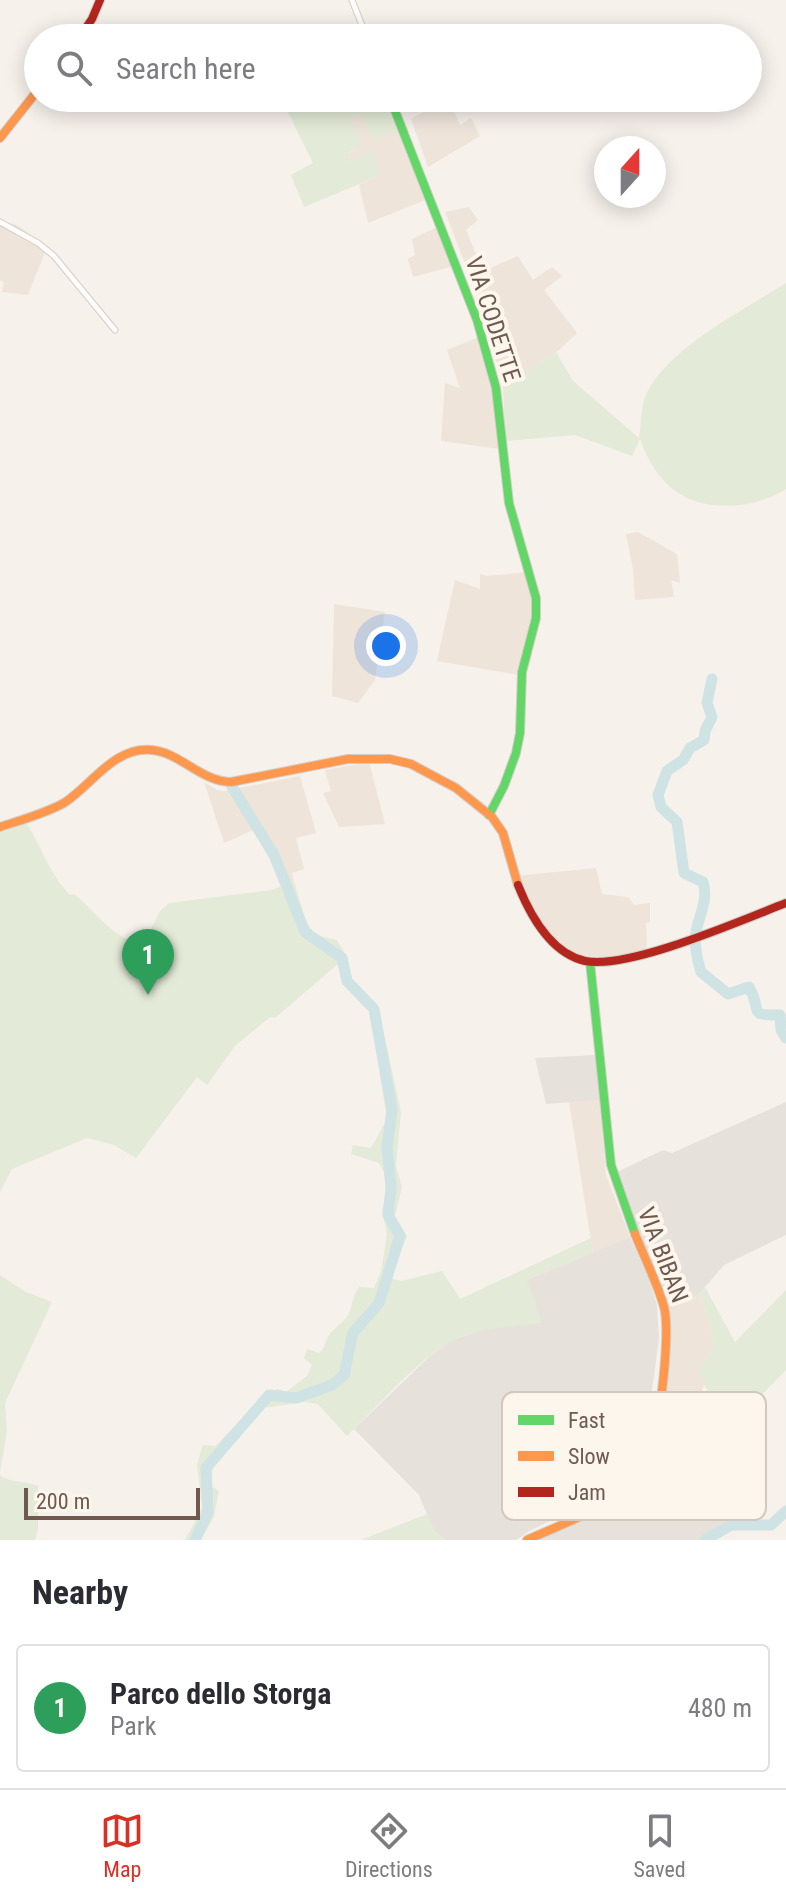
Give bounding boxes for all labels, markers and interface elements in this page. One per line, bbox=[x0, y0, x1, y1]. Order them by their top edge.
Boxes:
search box bbox=[24, 24, 762, 112]
icon: search bbox=[52, 46, 96, 90]
text: Search here bbox=[116, 51, 256, 86]
north arrow bbox=[594, 136, 666, 208]
street label: VIA CODETTE bbox=[460, 253, 526, 385]
your location bbox=[366, 626, 406, 666]
pin: 1 bbox=[122, 929, 174, 995]
street label: VIA BIBAN bbox=[632, 1203, 694, 1307]
legend bbox=[502, 1392, 766, 1520]
text: Fast bbox=[568, 1408, 605, 1433]
text: Slow bbox=[568, 1444, 610, 1469]
text: Jam bbox=[568, 1480, 606, 1505]
scale bar bbox=[24, 1484, 200, 1520]
text: 200 m bbox=[36, 1489, 90, 1514]
text: Nearby bbox=[32, 1572, 128, 1612]
text: Parco dello Storga bbox=[110, 1676, 331, 1711]
text: 1 bbox=[53, 1693, 67, 1723]
text: 480 m bbox=[688, 1693, 752, 1723]
text: Park bbox=[110, 1711, 156, 1741]
tab: Map bbox=[100, 1809, 144, 1882]
tab: Directions bbox=[345, 1809, 433, 1882]
tab: Saved bbox=[633, 1809, 686, 1882]

